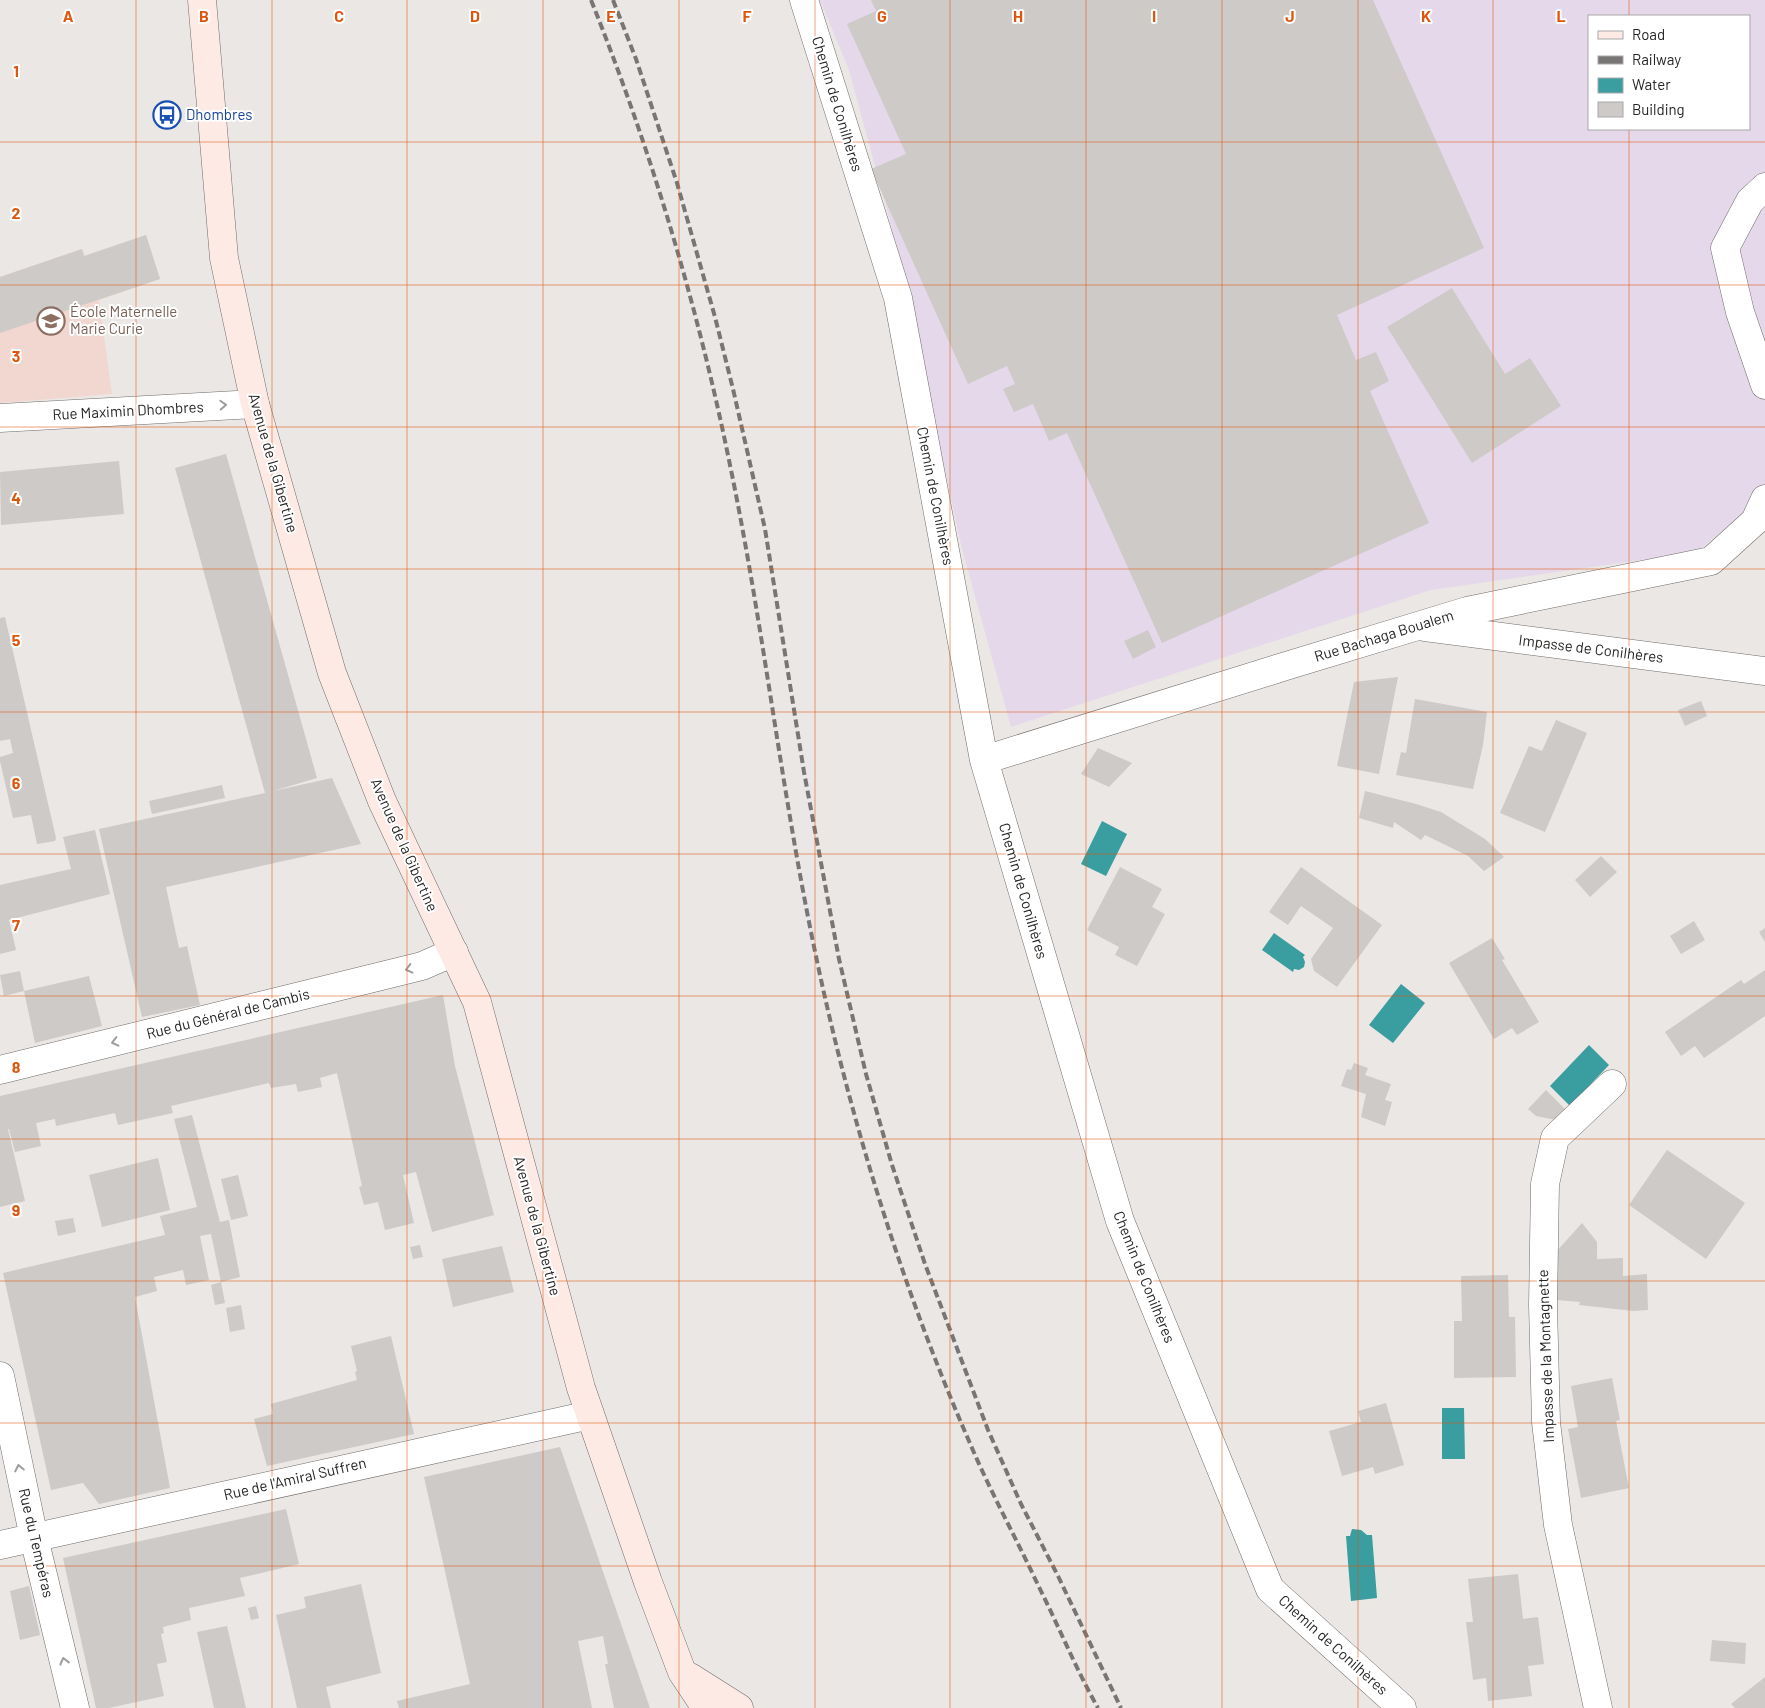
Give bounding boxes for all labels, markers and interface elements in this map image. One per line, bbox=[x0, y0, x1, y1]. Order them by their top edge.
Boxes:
text: A bbox=[63, 6, 74, 25]
text: B bbox=[199, 6, 209, 25]
text: C bbox=[334, 6, 344, 25]
text: D bbox=[470, 6, 480, 25]
text: E bbox=[606, 6, 616, 25]
text: F bbox=[743, 6, 752, 25]
text: G bbox=[877, 6, 887, 25]
text: H bbox=[1013, 6, 1023, 25]
text: I bbox=[1152, 6, 1156, 25]
text: J bbox=[1285, 6, 1295, 25]
text: K bbox=[1421, 6, 1431, 25]
text: L bbox=[1556, 6, 1566, 25]
legend bbox=[1588, 15, 1750, 130]
text: Road bbox=[1632, 25, 1665, 43]
street label: Chemin de Conilhères bbox=[809, 34, 867, 174]
text: Railway bbox=[1632, 50, 1681, 68]
text: 1 bbox=[13, 61, 19, 80]
text: Water bbox=[1632, 75, 1671, 93]
bus stop icon: Dhombres bbox=[152, 100, 182, 130]
text: Building bbox=[1632, 100, 1685, 118]
place label: Dhombres bbox=[186, 105, 252, 123]
text: 2 bbox=[12, 203, 21, 222]
place label: École Maternelle Marie Curie bbox=[70, 302, 177, 337]
school or university icon: École Maternelle Marie Curie bbox=[36, 306, 66, 336]
text: 3 bbox=[12, 346, 20, 365]
street label: Avenue de la Gibertine bbox=[245, 391, 302, 534]
street label: Rue Maximin Dhombres bbox=[52, 397, 204, 423]
one-way arrow bbox=[220, 400, 228, 411]
street label: Chemin de Conilhères bbox=[914, 425, 958, 567]
text: 4 bbox=[11, 488, 21, 507]
street label: Rue Bachaga Boualem bbox=[1312, 605, 1455, 665]
text: 5 bbox=[12, 630, 21, 649]
street label: Impasse de Conilhères bbox=[1518, 630, 1665, 666]
text: 6 bbox=[12, 773, 21, 792]
street label: Avenue de la Gibertine bbox=[367, 775, 442, 914]
street label: Chemin de Conilhères bbox=[996, 821, 1052, 961]
text: 7 bbox=[12, 915, 20, 934]
one-way arrow bbox=[404, 963, 413, 974]
street label: Rue du Général de Cambis bbox=[144, 984, 311, 1042]
one-way arrow bbox=[112, 1036, 120, 1046]
text: 8 bbox=[12, 1057, 21, 1076]
street label: Avenue de la Gibertine bbox=[511, 1154, 565, 1298]
text: 9 bbox=[12, 1200, 20, 1219]
street label: Chemin de Conilhères bbox=[1110, 1208, 1180, 1345]
street label: Impasse de la Montagnette bbox=[1533, 1269, 1557, 1443]
street label: Rue de l'Amiral Suffren bbox=[222, 1453, 368, 1503]
one-way arrow bbox=[15, 1464, 25, 1473]
street label: Rue du Tempéras bbox=[16, 1486, 58, 1599]
street label: Chemin de Conilhères bbox=[1275, 1591, 1392, 1698]
one-way arrow bbox=[59, 1656, 70, 1665]

